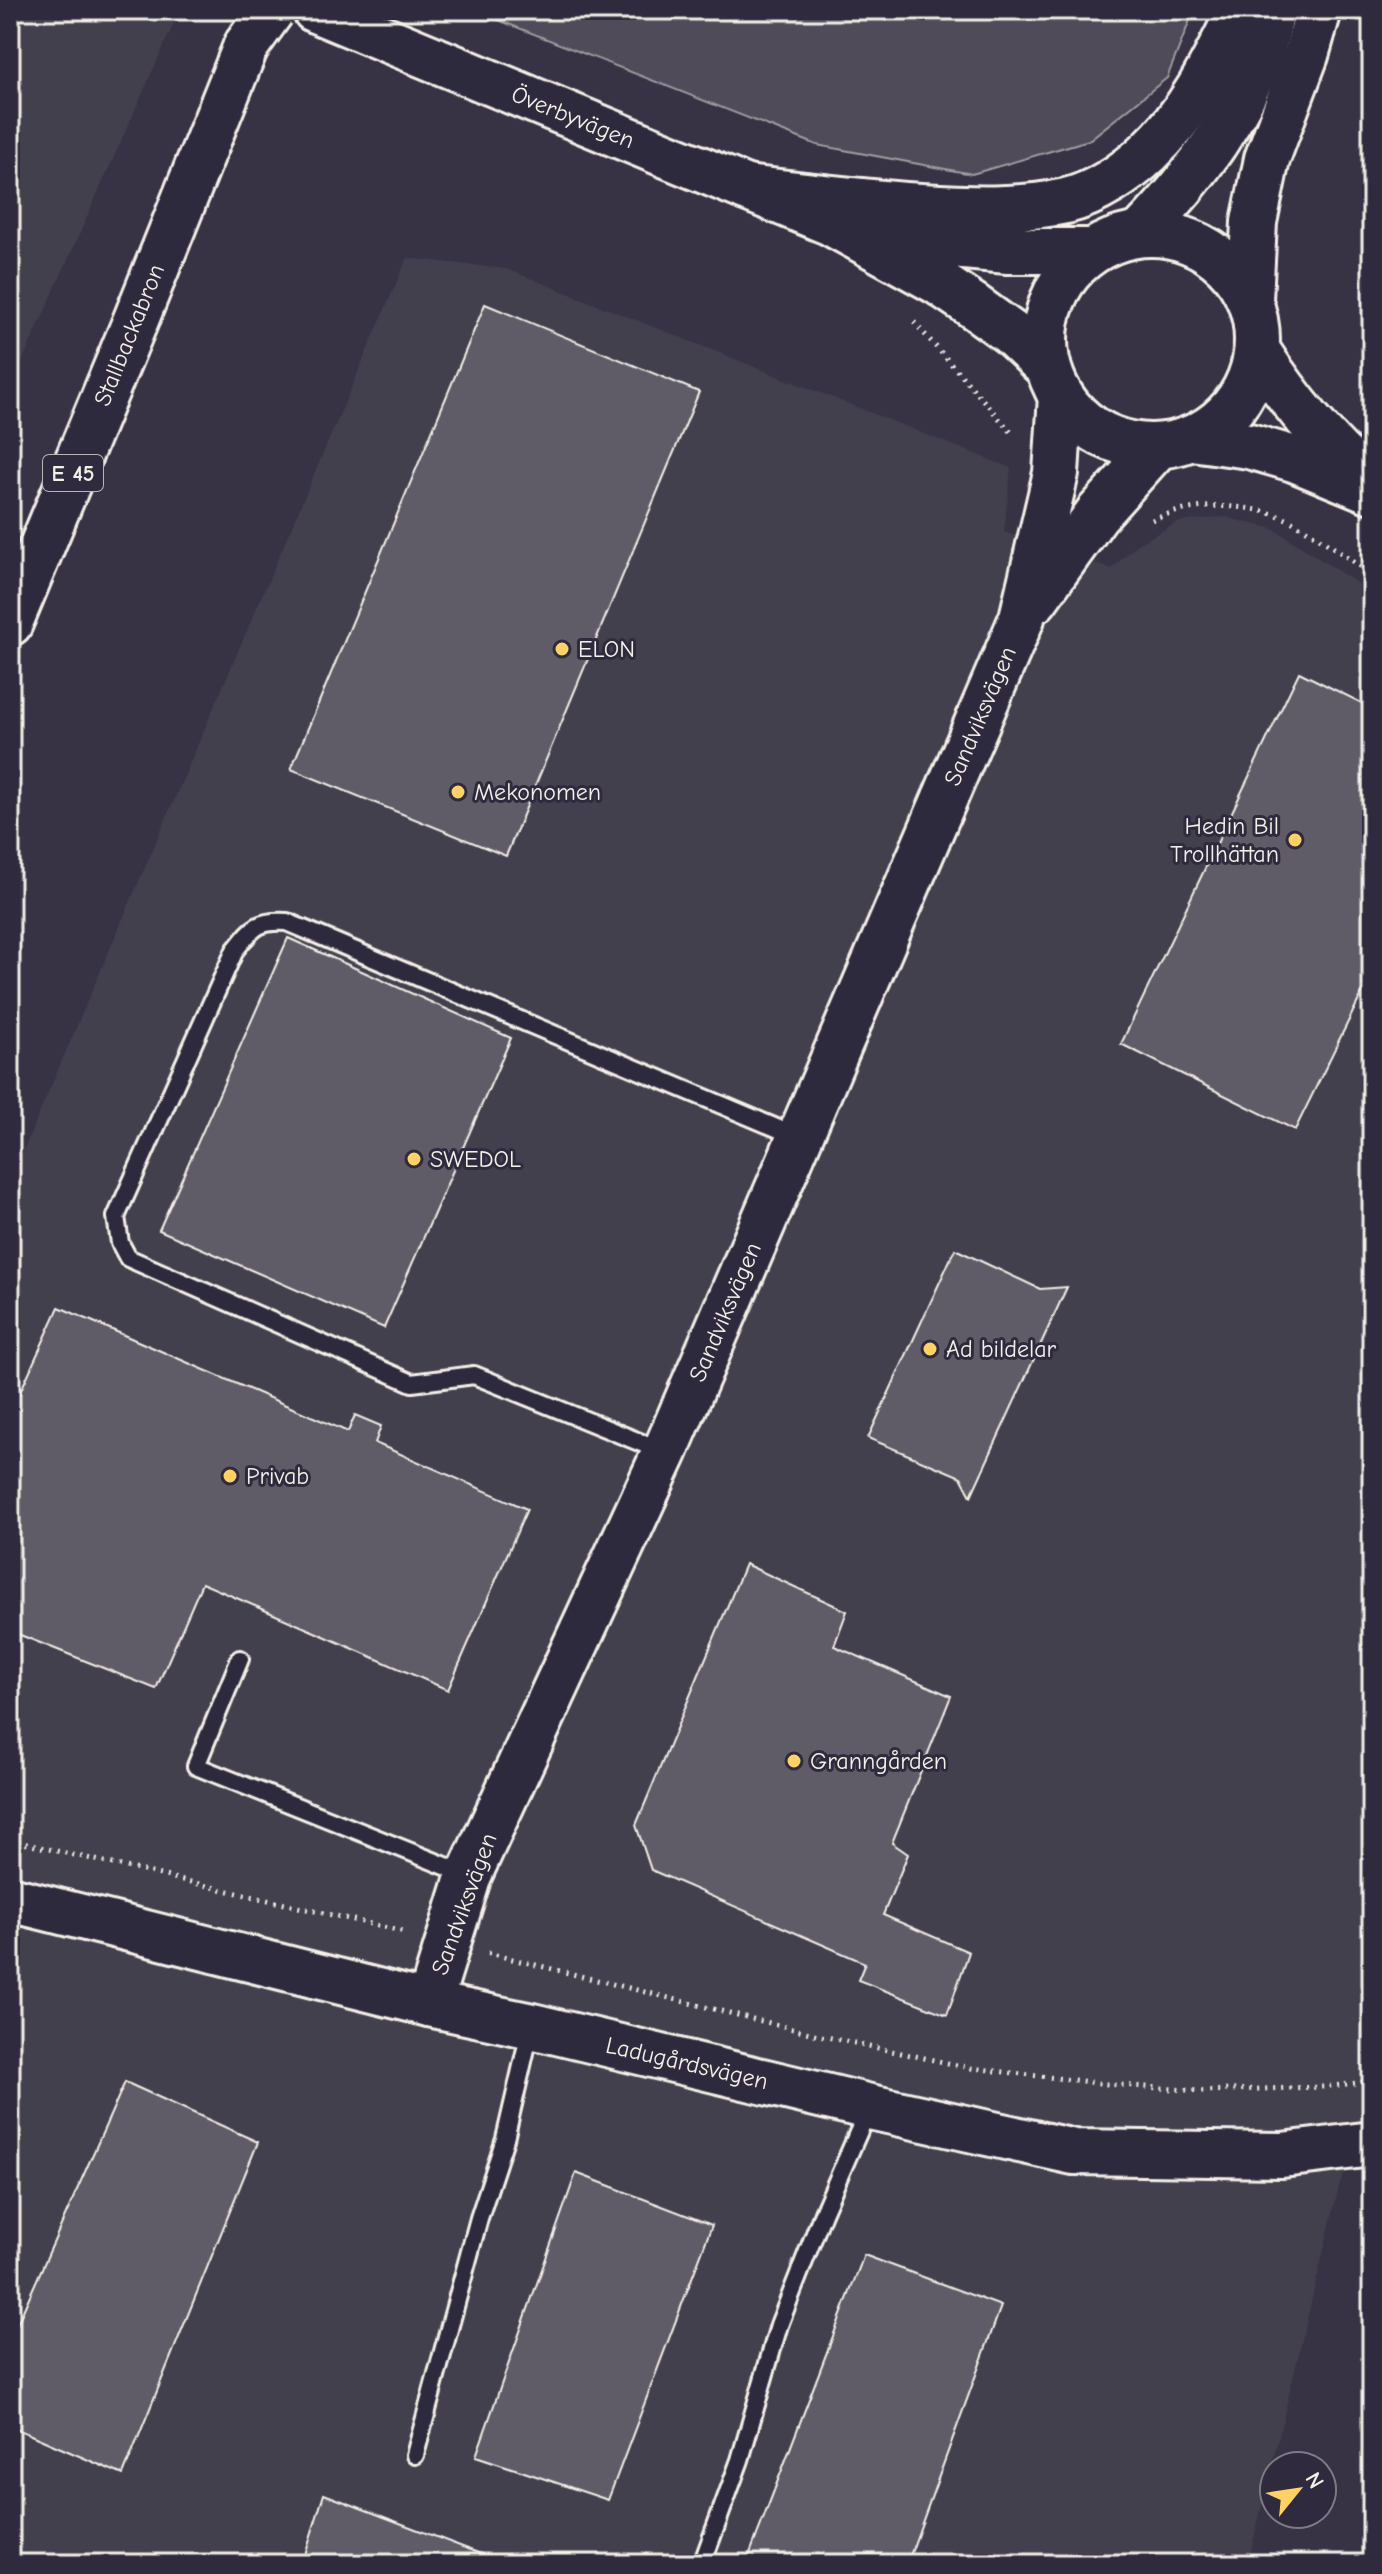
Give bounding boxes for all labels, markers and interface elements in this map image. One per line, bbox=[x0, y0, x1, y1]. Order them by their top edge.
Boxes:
street label: Överbyvägen bbox=[508, 80, 638, 154]
street label: Stallbackabron bbox=[88, 260, 170, 410]
road number: E 45 bbox=[43, 455, 103, 491]
place label: ELON bbox=[578, 635, 635, 663]
marker: ELON bbox=[553, 640, 571, 658]
street label: Sandviksvägen bbox=[938, 642, 1022, 790]
place label: Mekonomen bbox=[474, 778, 601, 806]
marker: Mekonomen bbox=[449, 783, 467, 801]
place label: Hedin Bil Trollhättan bbox=[1170, 812, 1279, 868]
marker: Hedin Bil Trollhättan bbox=[1286, 831, 1304, 849]
place label: SWEDOL bbox=[430, 1145, 521, 1173]
marker: SWEDOL bbox=[405, 1150, 423, 1168]
street label: Sandviksvägen bbox=[683, 1238, 767, 1386]
place label: Ad bildelar bbox=[946, 1335, 1057, 1363]
marker: Ad bildelar bbox=[921, 1340, 939, 1358]
place label: Privab bbox=[246, 1462, 309, 1490]
marker: Privab bbox=[221, 1467, 239, 1485]
place label: Granngården bbox=[810, 1747, 947, 1775]
marker: Granngården bbox=[785, 1752, 803, 1770]
street label: Sandviksvägen bbox=[425, 1829, 503, 1979]
street label: Ladugårdsvägen bbox=[603, 2031, 771, 2095]
north arrow bbox=[1258, 2450, 1338, 2530]
text: N bbox=[1300, 2468, 1329, 2493]

